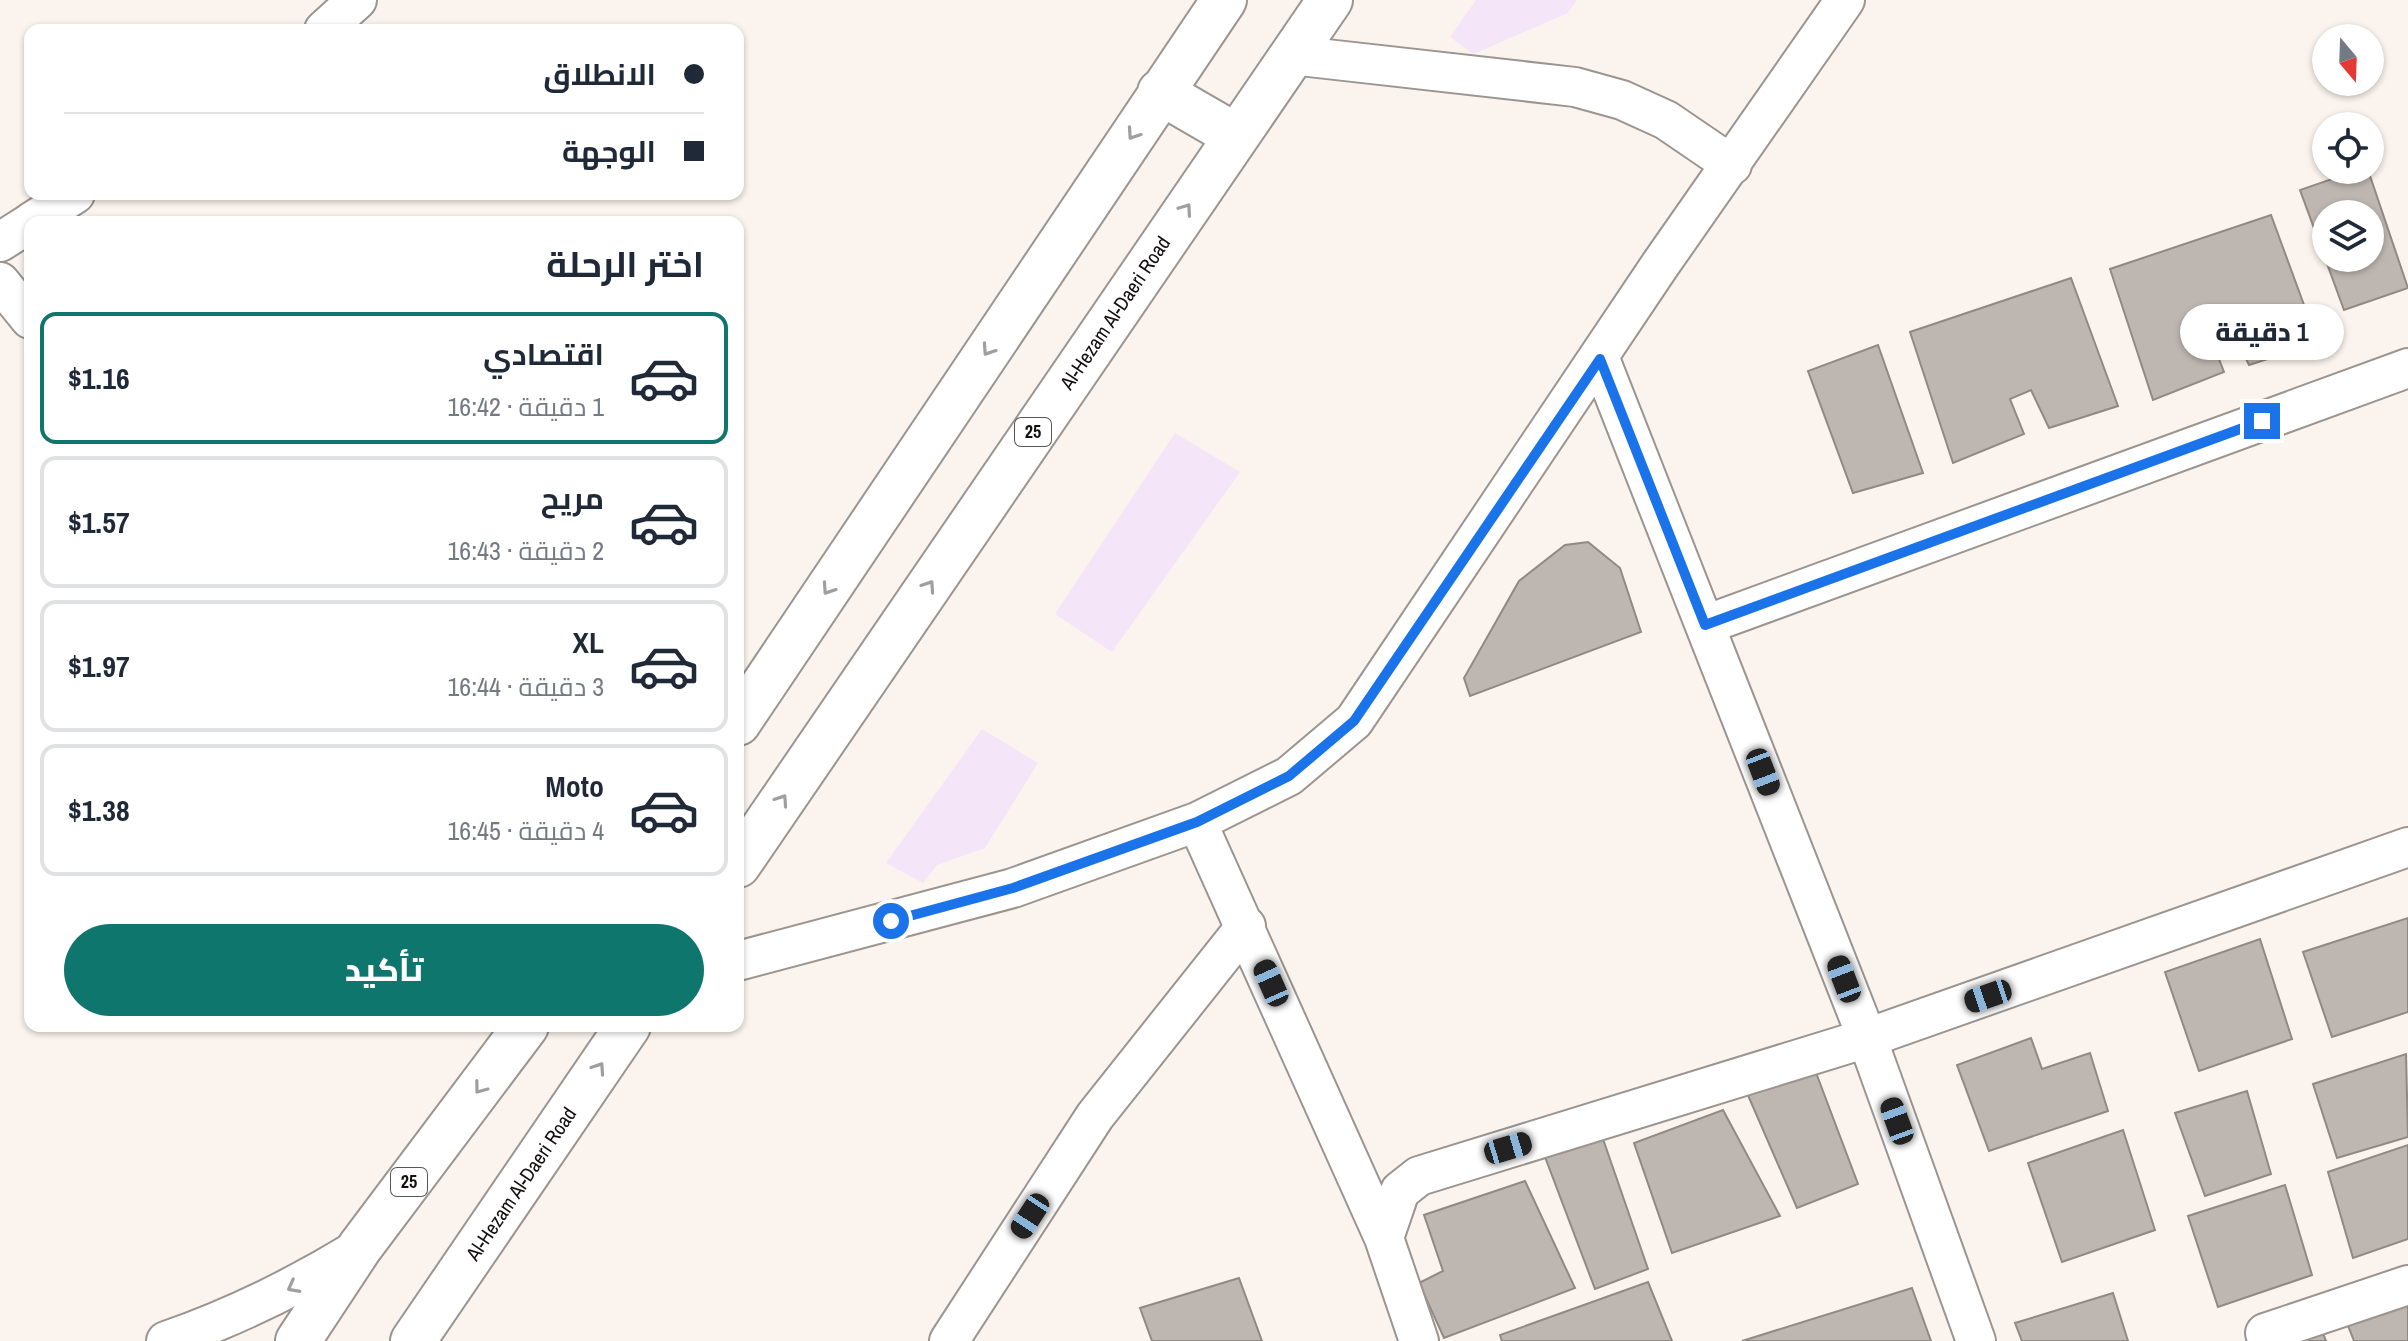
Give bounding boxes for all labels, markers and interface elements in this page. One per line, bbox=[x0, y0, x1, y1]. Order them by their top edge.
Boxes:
north arrow bbox=[2312, 24, 2384, 96]
map controls bbox=[2312, 24, 2384, 272]
text: الانطلاق bbox=[543, 54, 656, 94]
button: locate bbox=[2312, 112, 2384, 184]
one-way arrow bbox=[1128, 125, 1143, 139]
text: الوجهة bbox=[562, 131, 656, 171]
button: layers bbox=[2312, 200, 2384, 272]
one-way arrow bbox=[1176, 203, 1191, 218]
street label: Al-Hezam Al-Daeri Road bbox=[1053, 231, 1176, 396]
text: اختر الرحلة bbox=[546, 240, 704, 288]
callout: 1 دقيقة bbox=[2180, 305, 2344, 361]
text: 1 دقيقة bbox=[2215, 314, 2309, 349]
text: اقتصادي bbox=[483, 334, 604, 374]
one-way arrow bbox=[983, 341, 998, 356]
icon: car bbox=[628, 342, 700, 414]
text: $1.16 bbox=[68, 358, 130, 398]
text: 1 دقيقة · 16:42 bbox=[447, 389, 604, 424]
route end bbox=[2244, 403, 2280, 439]
road number: 25 bbox=[1015, 418, 1051, 446]
text: مريح bbox=[541, 478, 604, 518]
icon: car bbox=[628, 486, 700, 558]
text: $1.57 bbox=[68, 502, 130, 542]
text: 2 دقيقة · 16:43 bbox=[447, 533, 604, 568]
one-way arrow bbox=[919, 580, 934, 594]
one-way arrow bbox=[823, 581, 838, 595]
text: XL bbox=[573, 622, 604, 662]
icon: car bbox=[628, 630, 700, 702]
text: $1.97 bbox=[68, 646, 130, 686]
text: 3 دقيقة · 16:44 bbox=[447, 669, 604, 704]
car bbox=[1743, 745, 1783, 799]
text: Moto bbox=[545, 766, 604, 806]
icon: car bbox=[628, 774, 700, 846]
text: $1.38 bbox=[68, 790, 130, 830]
one-way arrow bbox=[772, 795, 787, 809]
text: 4 دقيقة · 16:45 bbox=[447, 813, 604, 848]
route start bbox=[873, 903, 909, 939]
button: تأكيد bbox=[64, 924, 704, 1016]
car bbox=[1824, 952, 1864, 1006]
car bbox=[1250, 956, 1292, 1010]
car bbox=[1961, 977, 2015, 1015]
one-way arrow bbox=[589, 1063, 604, 1077]
one-way arrow bbox=[475, 1080, 489, 1094]
car bbox=[1878, 1094, 1916, 1148]
street label: Al-Hezam Al-Daeri Road bbox=[459, 1102, 582, 1267]
car bbox=[1482, 1130, 1534, 1166]
road number: 25 bbox=[391, 1168, 427, 1196]
car bbox=[1007, 1189, 1053, 1243]
one-way arrow bbox=[288, 1277, 302, 1293]

